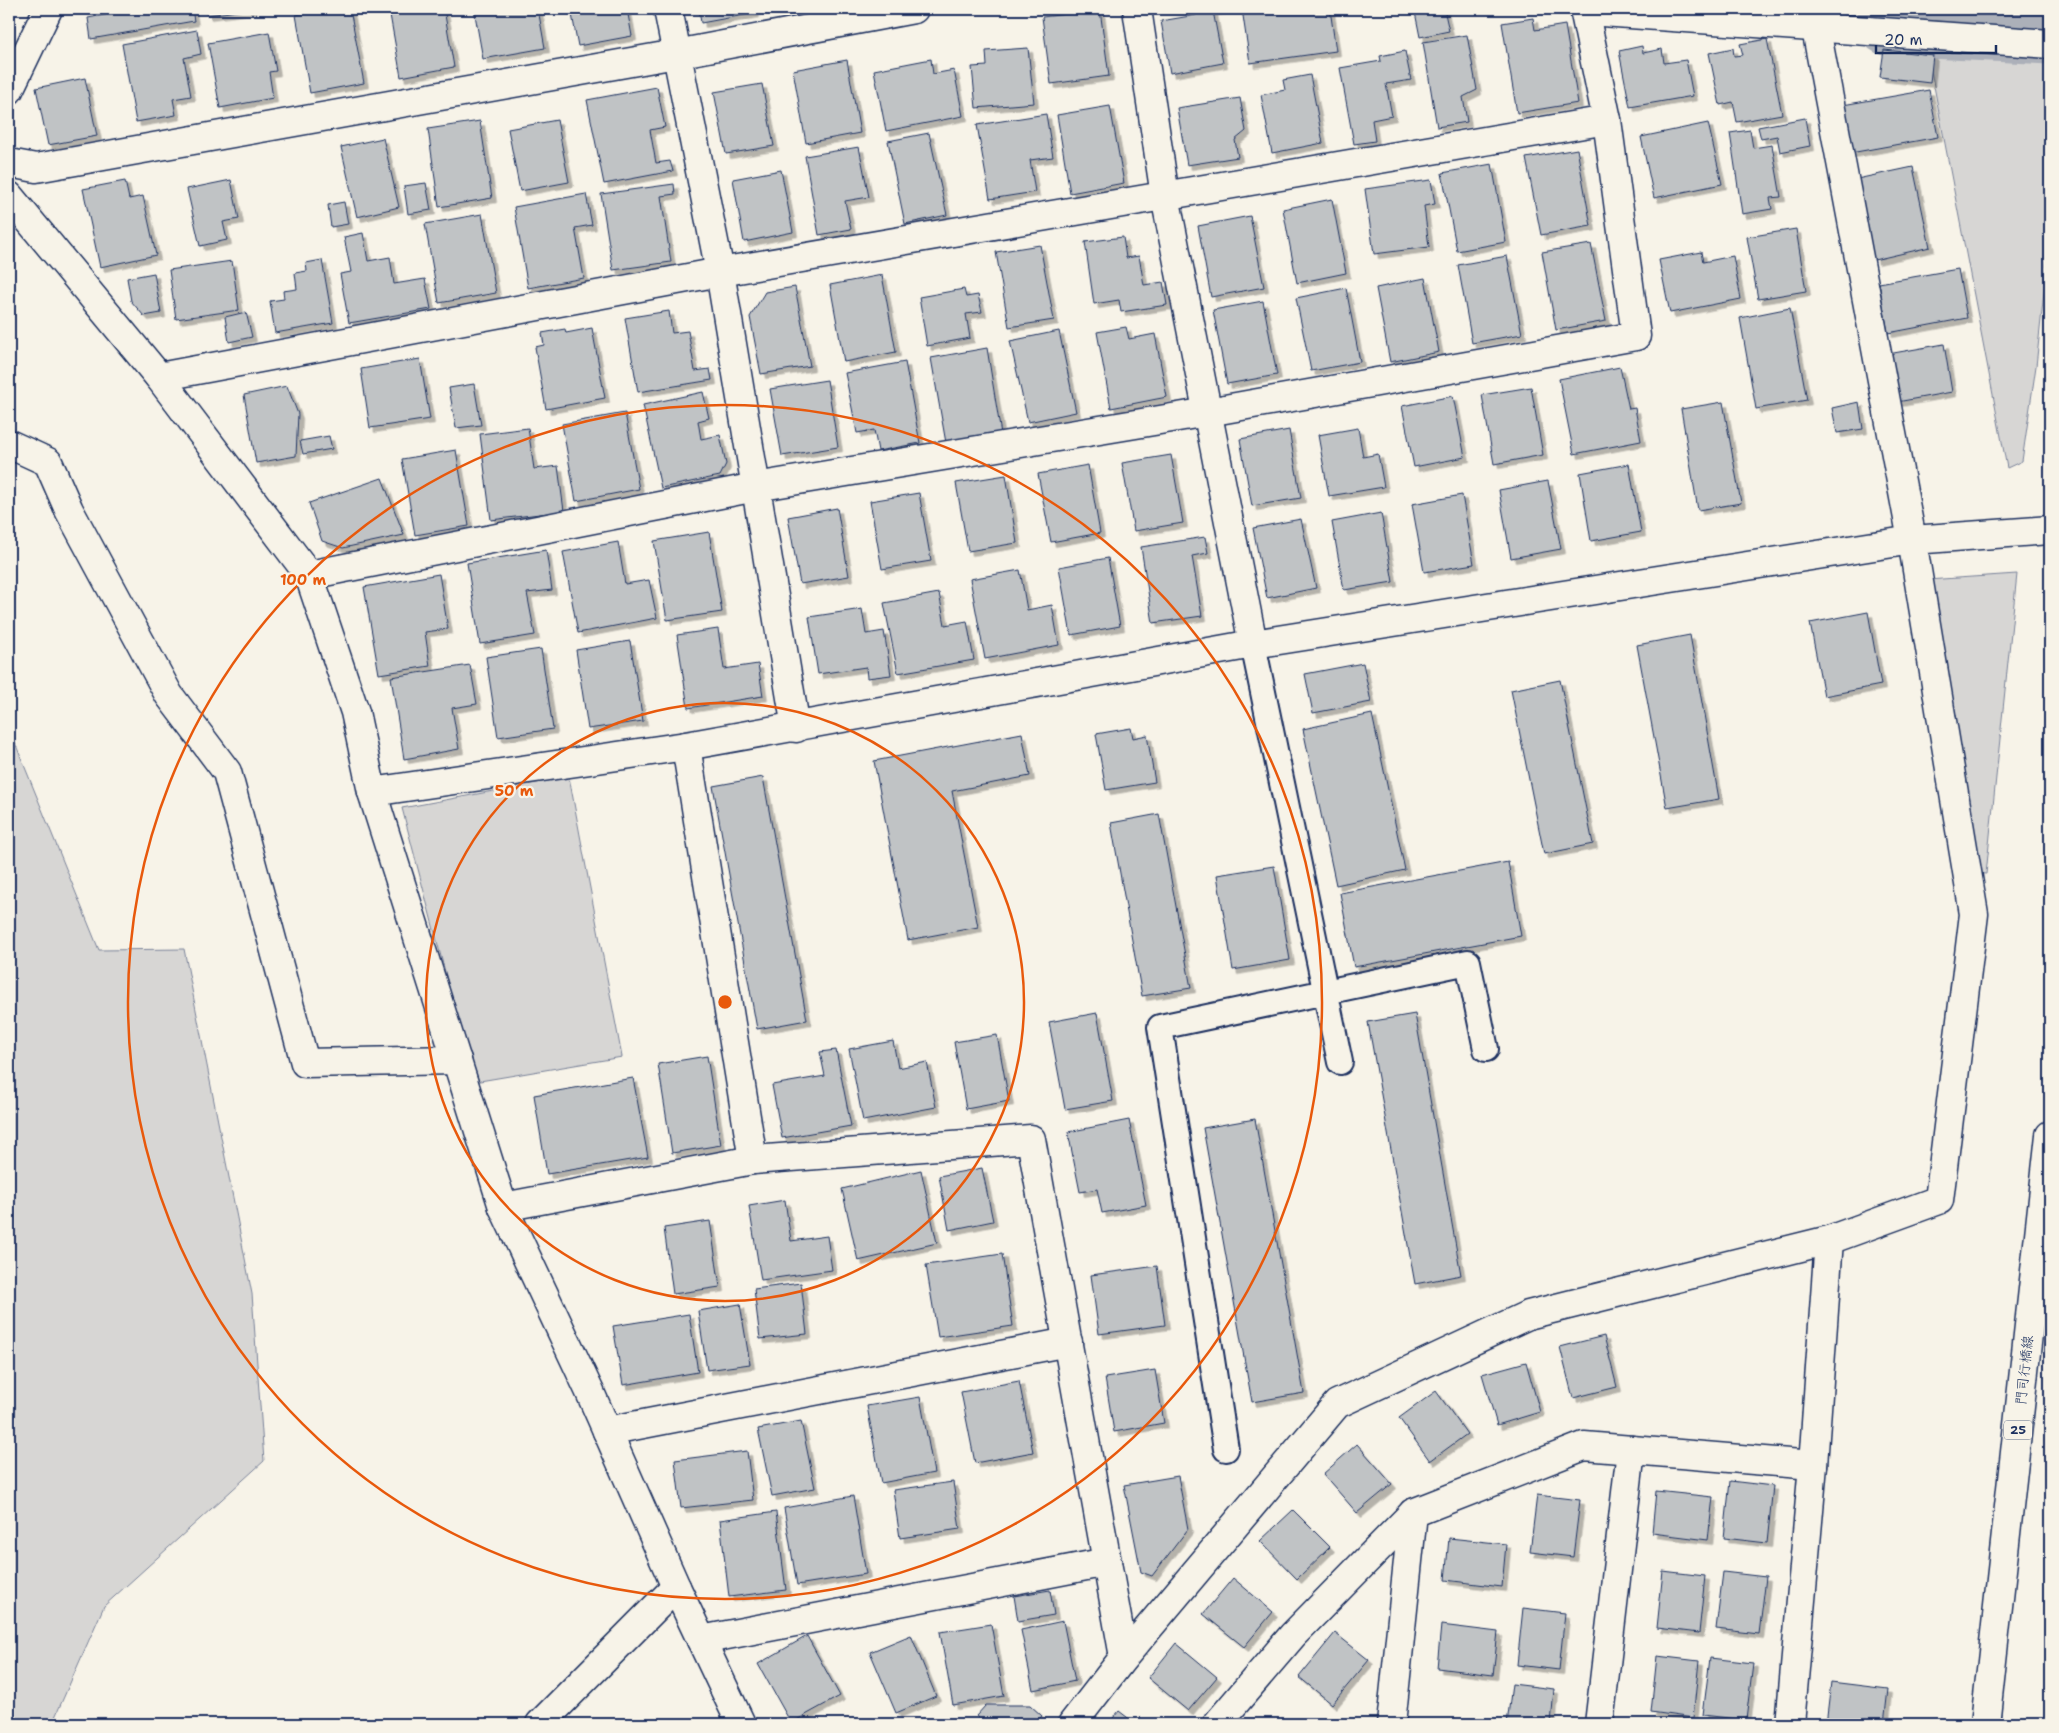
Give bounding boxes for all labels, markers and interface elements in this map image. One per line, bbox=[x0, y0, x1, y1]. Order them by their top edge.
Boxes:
scale bar bbox=[1876, 22, 1996, 54]
text: 20 m bbox=[1884, 30, 1923, 50]
text: 100 m bbox=[280, 570, 326, 590]
text: 50 m bbox=[495, 781, 534, 801]
centre of rings bbox=[716, 993, 734, 1011]
street label: 門司行橋線 bbox=[2011, 1334, 2037, 1406]
road number: 25 bbox=[2004, 1420, 2032, 1440]

